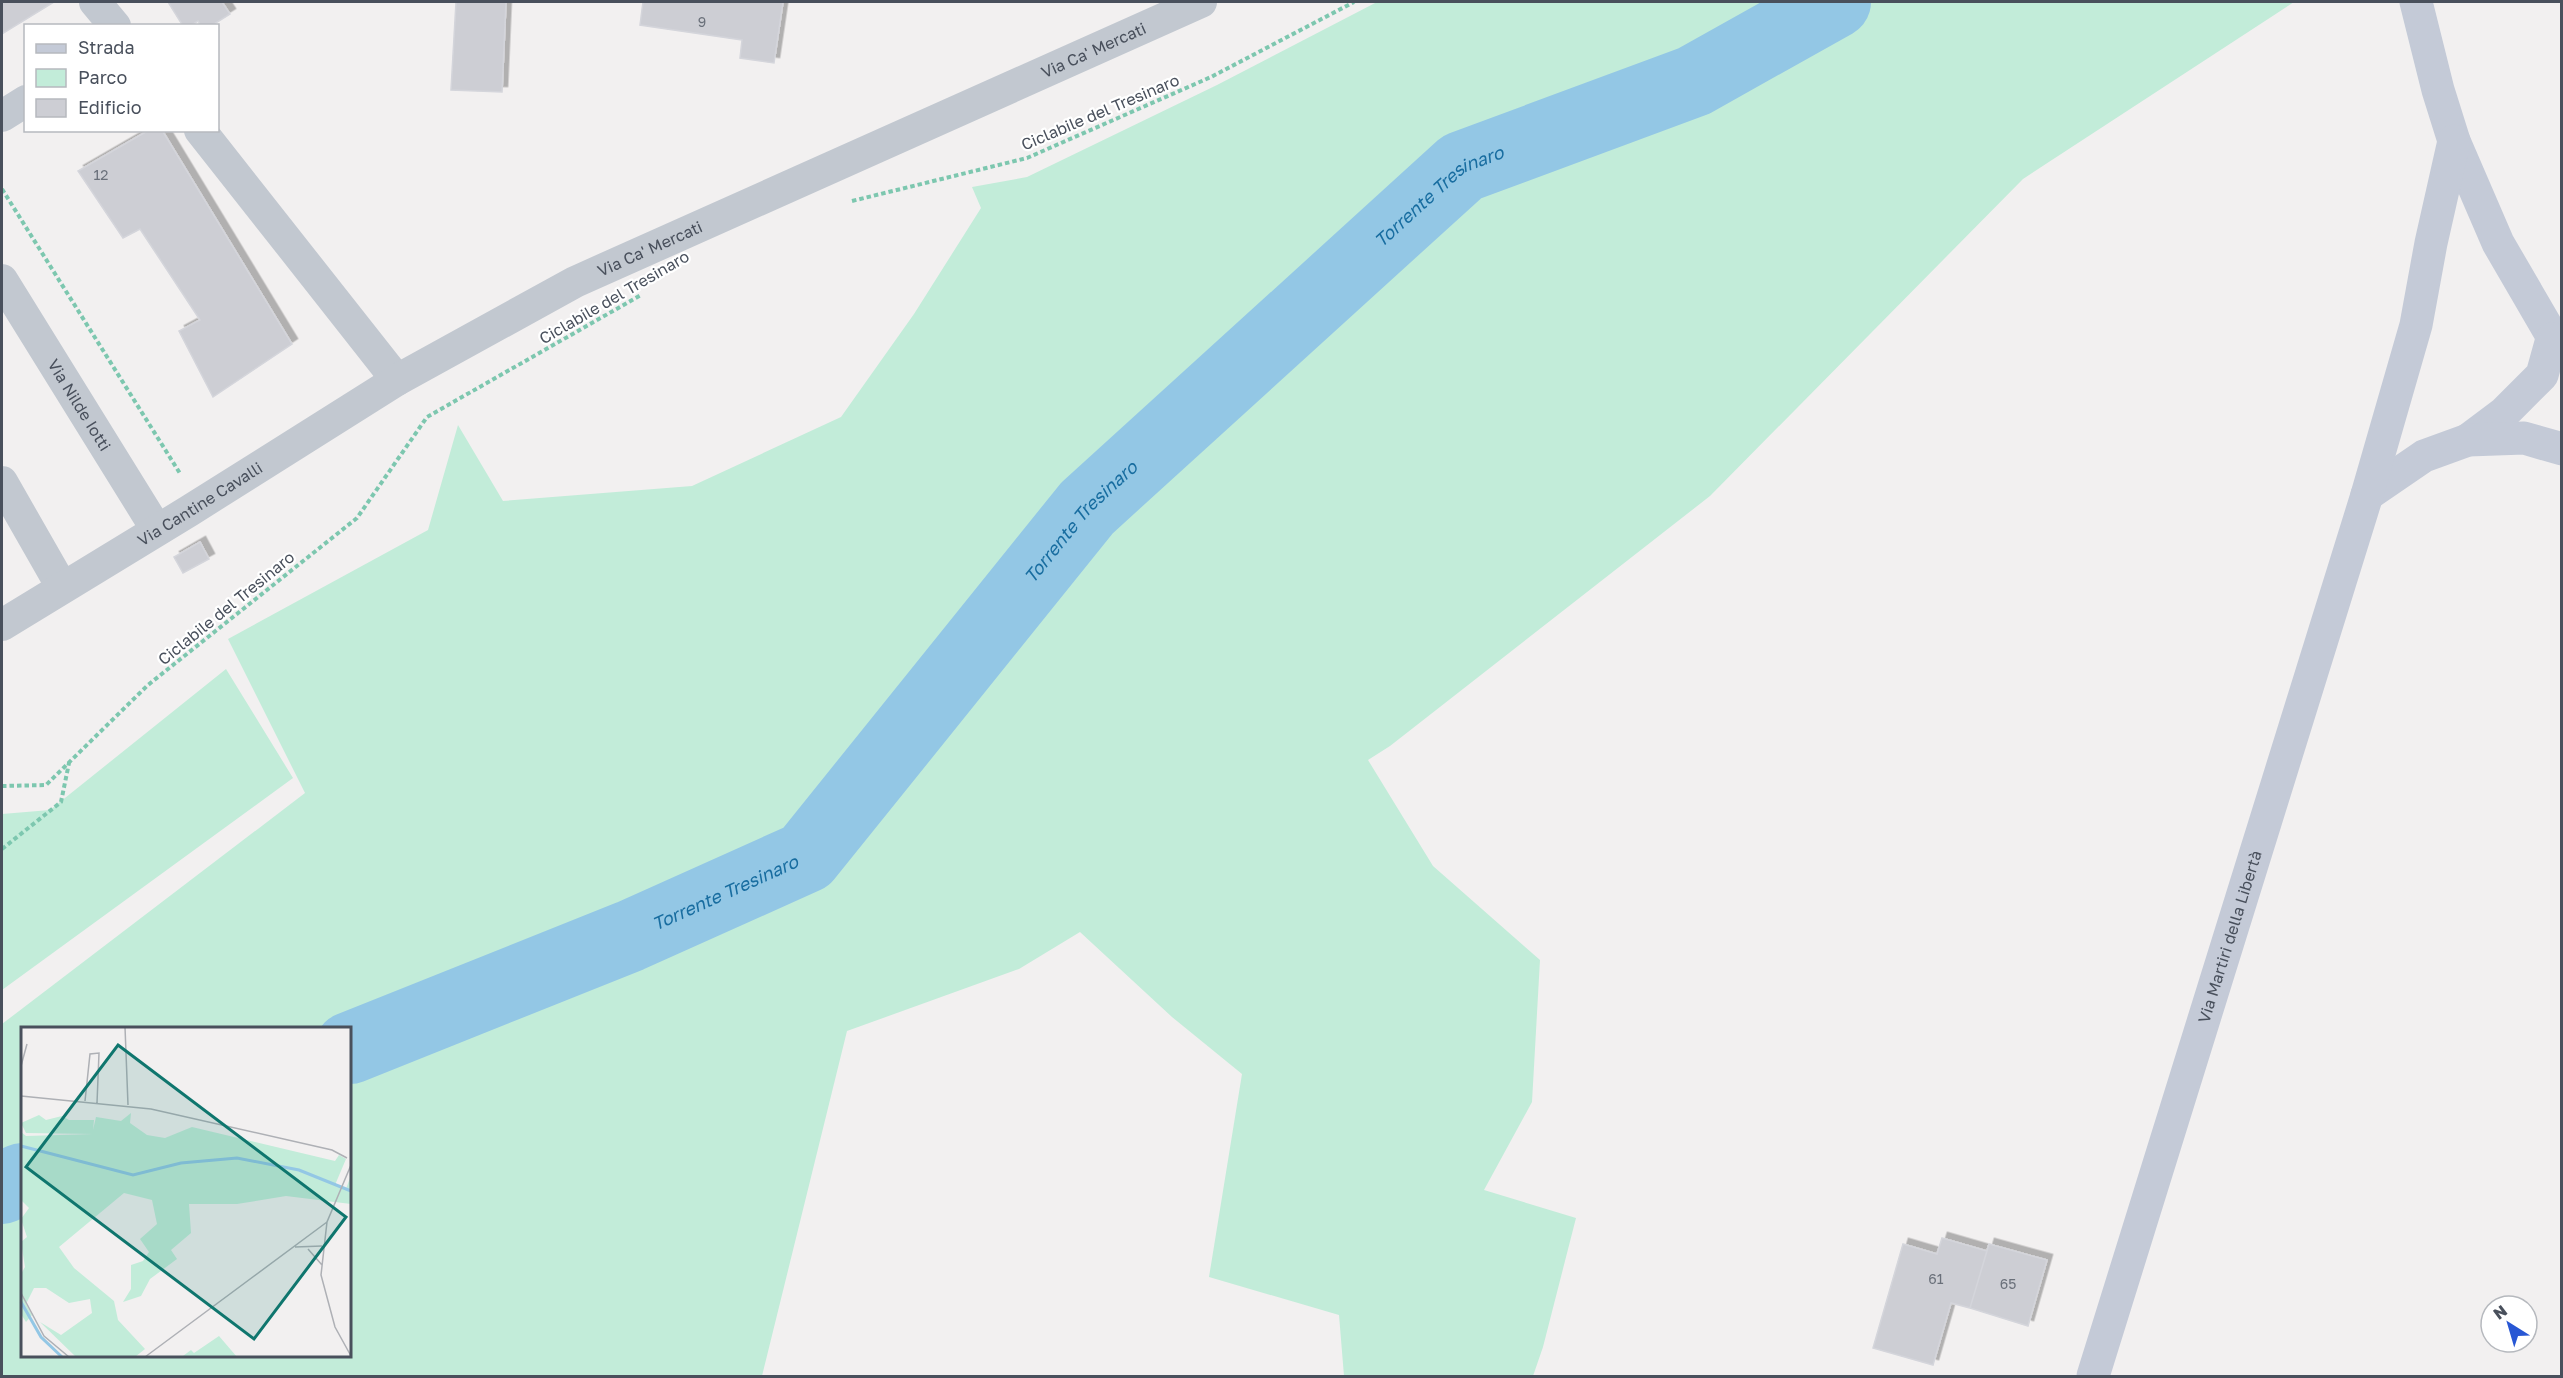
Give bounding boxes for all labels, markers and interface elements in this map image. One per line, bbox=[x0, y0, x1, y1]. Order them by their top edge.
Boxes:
house number: 9 bbox=[698, 13, 706, 30]
street label: Via Ca' Mercati bbox=[1038, 18, 1149, 82]
legend bbox=[24, 24, 219, 132]
text: Strada bbox=[78, 36, 135, 58]
text: Parco bbox=[78, 66, 127, 88]
street label: Ciclabile del Tresinaro bbox=[1018, 70, 1182, 154]
text: Edificio bbox=[78, 96, 142, 118]
water label: Torrente Tresinaro bbox=[1369, 140, 1507, 251]
house number: 12 bbox=[94, 166, 108, 183]
street label: Via Ca' Mercati bbox=[594, 216, 705, 281]
street label: Ciclabile del Tresinaro bbox=[535, 246, 693, 348]
street label: Via Nilde Iotti bbox=[43, 355, 115, 455]
water label: Torrente Tresinaro bbox=[1019, 455, 1142, 587]
street label: Via Cantine Cavalli bbox=[134, 457, 266, 550]
street label: Ciclabile del Tresinaro bbox=[154, 547, 298, 669]
street label: Via Martiri della Libertà bbox=[2193, 848, 2266, 1026]
water label: Torrente Tresinaro bbox=[648, 849, 802, 935]
inset map bbox=[21, 1027, 351, 1357]
house number: 61 bbox=[1928, 1270, 1944, 1287]
house number: 65 bbox=[2000, 1275, 2016, 1292]
north arrow bbox=[2479, 1294, 2539, 1354]
text: N bbox=[2489, 1300, 2511, 1324]

